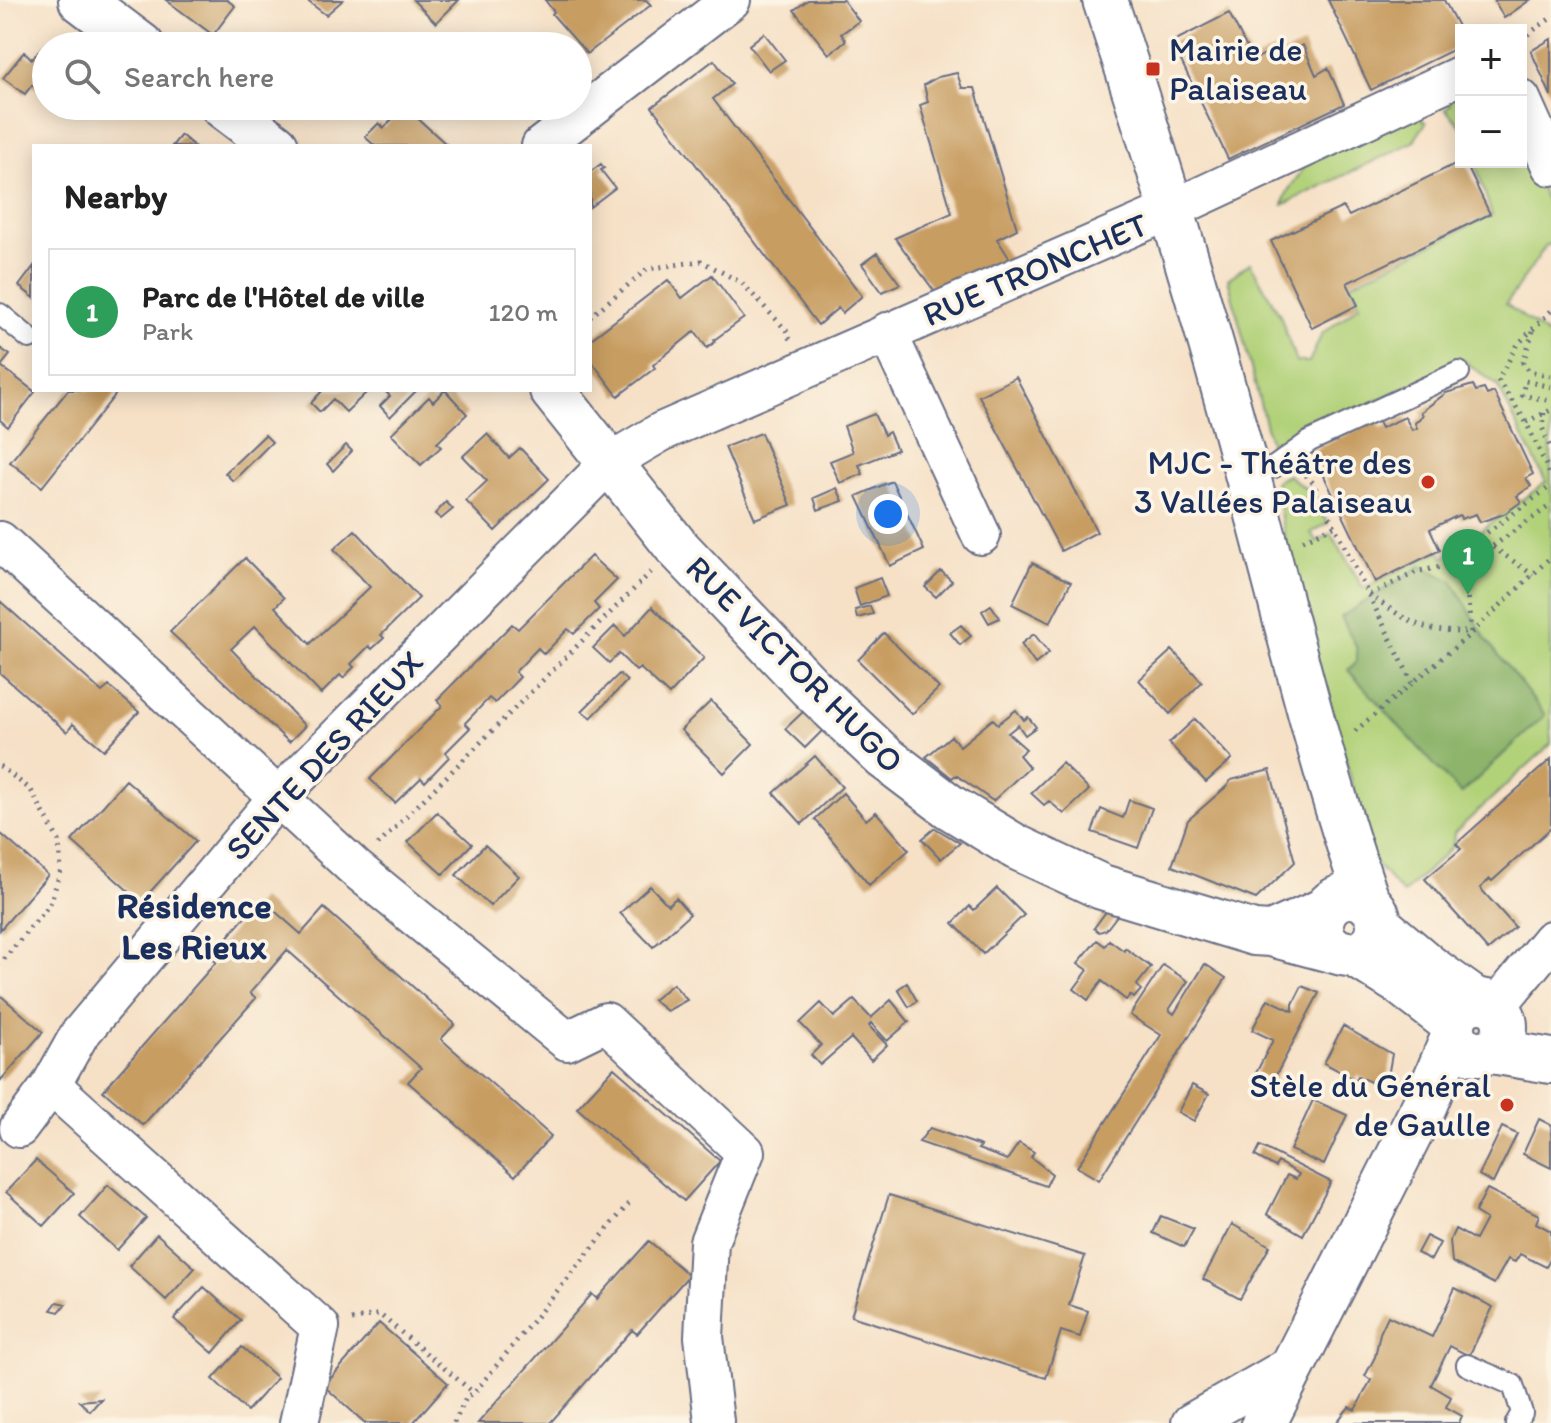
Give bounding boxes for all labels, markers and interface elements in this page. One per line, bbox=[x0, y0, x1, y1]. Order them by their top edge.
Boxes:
map controls bbox=[1455, 24, 1527, 168]
button: + bbox=[1455, 24, 1527, 96]
place label: Mairie de Palaiseau bbox=[1169, 29, 1307, 109]
search box bbox=[32, 32, 592, 120]
icon: search bbox=[60, 54, 104, 98]
text: Search here bbox=[124, 58, 274, 95]
marker: Mairie de Palaiseau bbox=[1144, 60, 1162, 78]
button: − bbox=[1455, 96, 1527, 168]
text: Nearby bbox=[64, 176, 167, 217]
street label: RUE TRONCHET bbox=[916, 204, 1154, 335]
text: Parc de l'Hôtel de ville bbox=[142, 278, 425, 315]
text: 1 bbox=[86, 296, 98, 328]
text: 120 m bbox=[489, 296, 558, 328]
text: Park bbox=[142, 315, 193, 347]
place label: MJC - Théâtre des 3 Vallées Palaiseau bbox=[1134, 442, 1412, 522]
marker: MJC - Théâtre des 3 Vallées Palaiseau bbox=[1419, 473, 1437, 491]
your location bbox=[868, 494, 908, 534]
pin: 1 bbox=[1442, 529, 1494, 595]
street label: RUE VICTOR HUGO bbox=[677, 547, 912, 782]
street label: SENTE DES RIEUX bbox=[217, 642, 432, 869]
district label: Résidence Les Rieux bbox=[117, 884, 271, 968]
place label: Stèle du Général de Gaulle bbox=[1249, 1065, 1491, 1145]
marker: Stèle du Général de Gaulle bbox=[1498, 1096, 1516, 1114]

